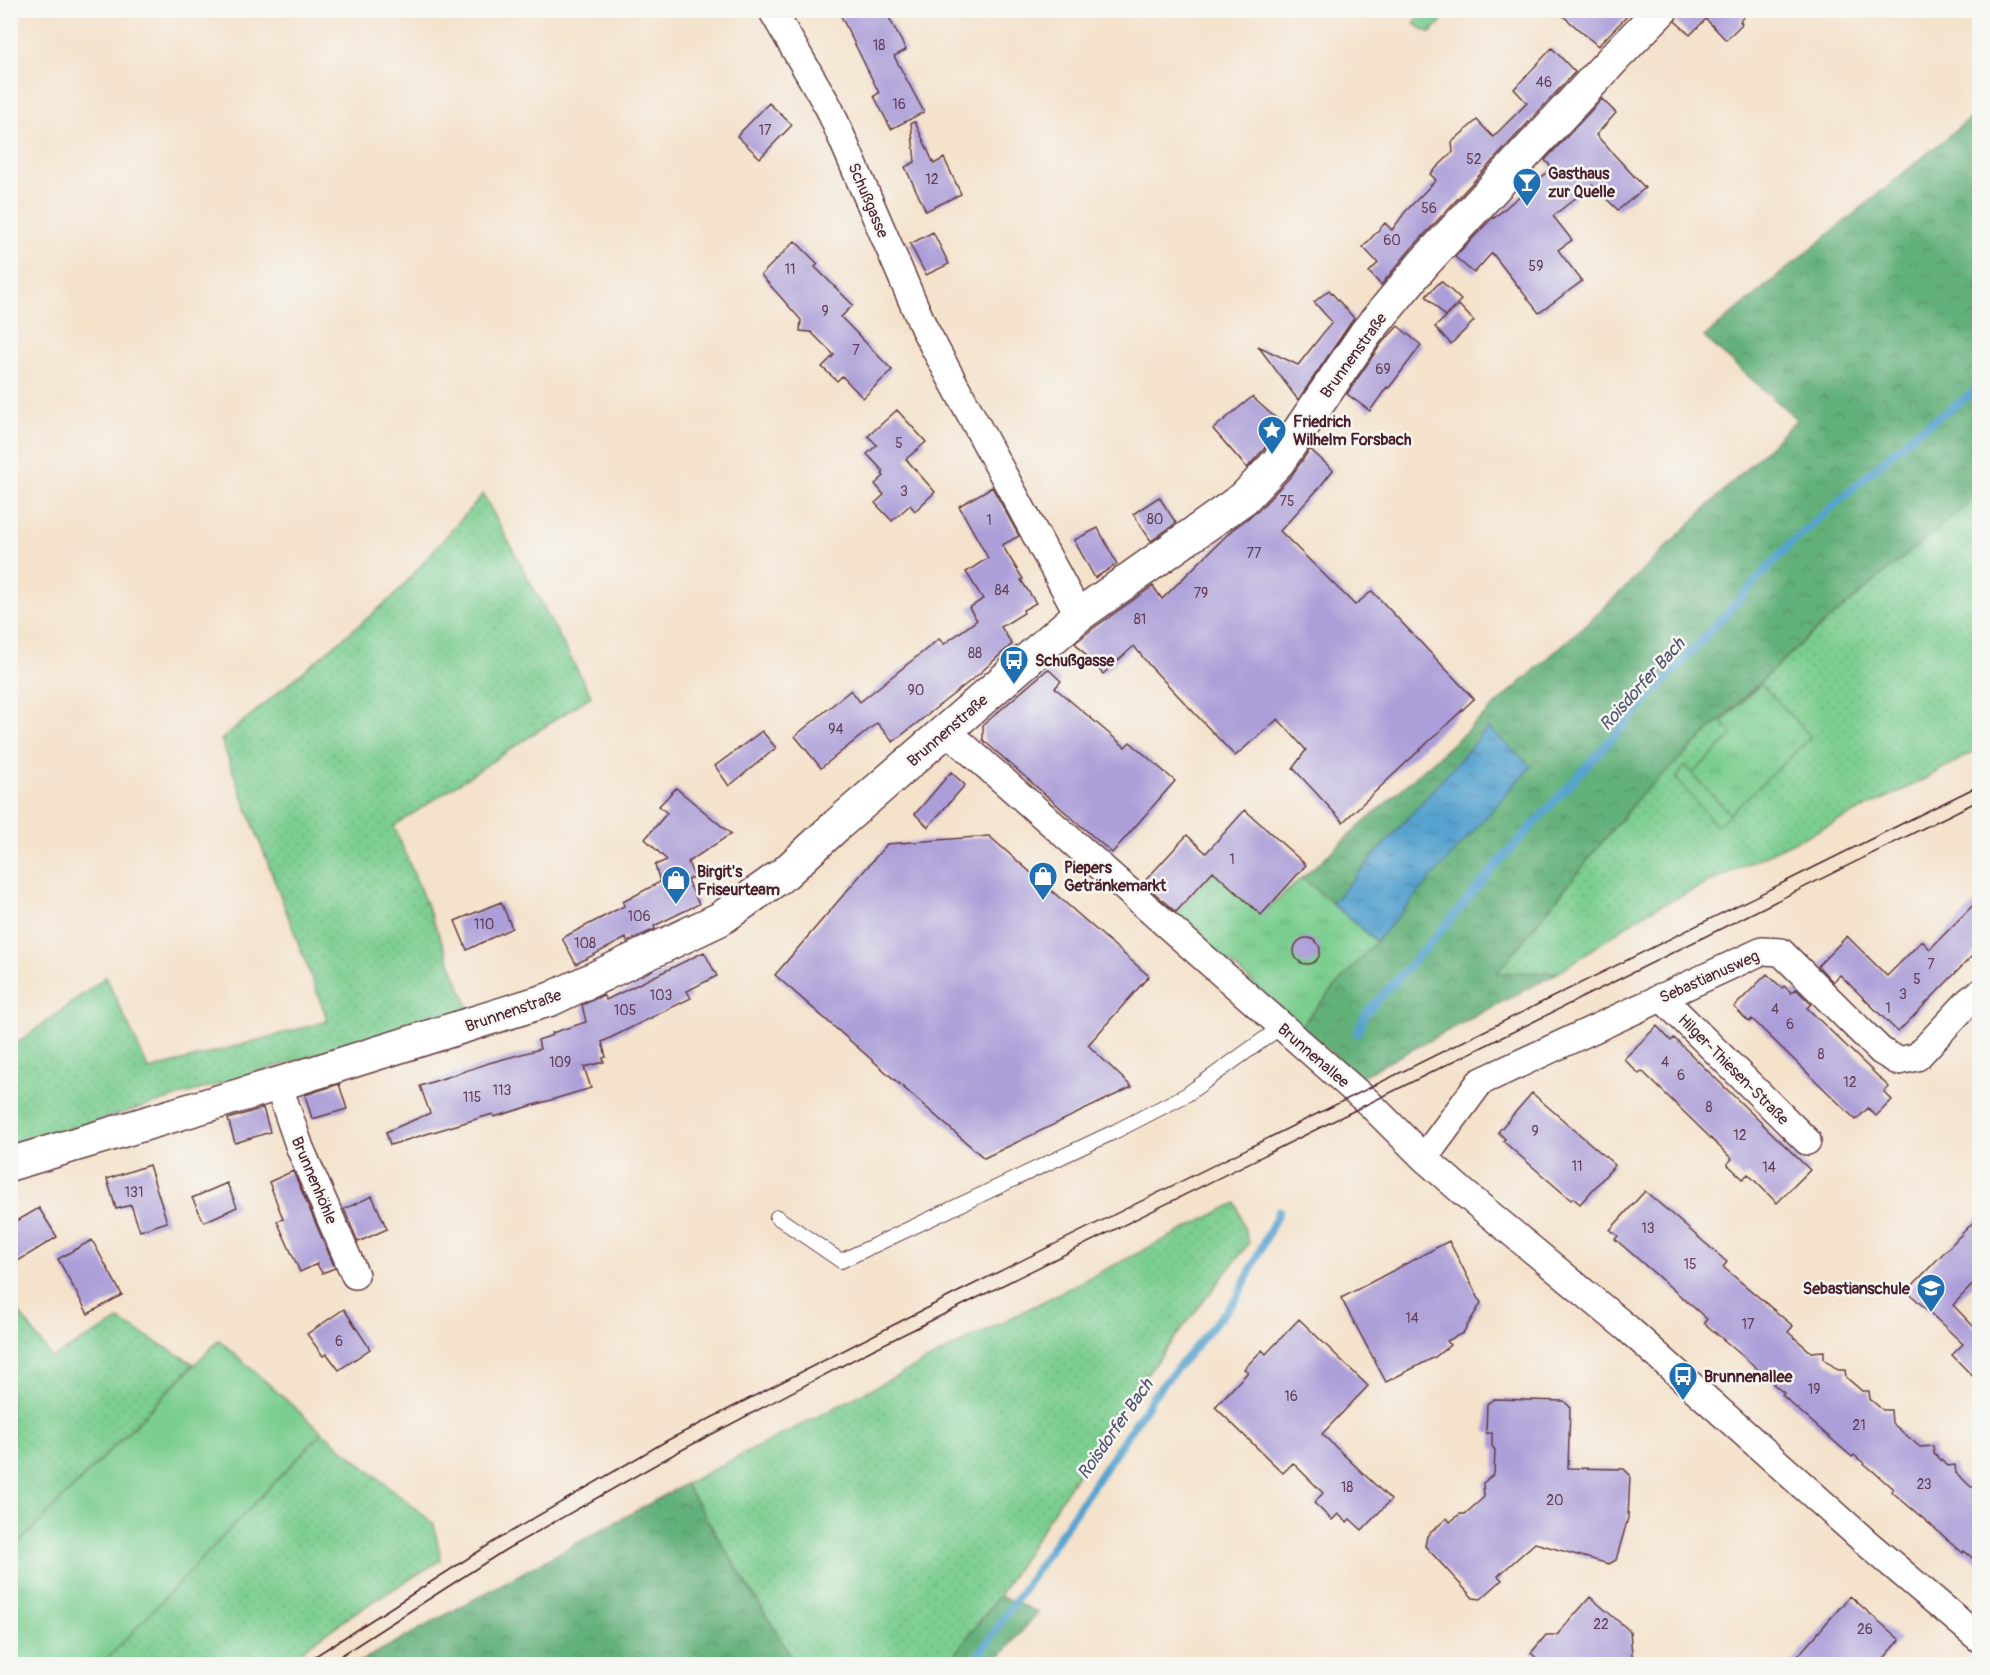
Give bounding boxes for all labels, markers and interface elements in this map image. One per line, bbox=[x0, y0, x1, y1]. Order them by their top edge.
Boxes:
house number: 18 bbox=[873, 37, 885, 54]
house number: 46 bbox=[1536, 74, 1552, 91]
house number: 16 bbox=[892, 96, 906, 113]
house number: 17 bbox=[759, 122, 772, 139]
house number: 52 bbox=[1466, 151, 1482, 168]
street label: Schußgasse bbox=[843, 160, 893, 241]
place label: Gasthaus zur Quelle bbox=[1548, 164, 1616, 202]
bar icon: Gasthaus zur Quelle bbox=[1511, 166, 1543, 208]
house number: 12 bbox=[925, 171, 939, 188]
house number: 56 bbox=[1421, 200, 1437, 217]
house number: 60 bbox=[1383, 232, 1401, 249]
house number: 59 bbox=[1529, 258, 1543, 275]
house number: 11 bbox=[785, 261, 795, 278]
house number: 9 bbox=[821, 303, 829, 320]
street label: Brunnenstraße bbox=[1316, 309, 1392, 402]
house number: 7 bbox=[852, 342, 860, 359]
house number: 69 bbox=[1375, 361, 1391, 378]
place label: Friedrich Wilhelm Forsbach bbox=[1293, 412, 1412, 450]
place icon: Friedrich Wilhelm Forsbach bbox=[1256, 414, 1288, 456]
house number: 5 bbox=[895, 435, 903, 452]
house number: 3 bbox=[900, 483, 908, 500]
house number: 75 bbox=[1280, 493, 1295, 510]
house number: 80 bbox=[1147, 511, 1163, 528]
house number: 1 bbox=[986, 512, 992, 529]
house number: 77 bbox=[1247, 545, 1262, 562]
house number: 84 bbox=[994, 582, 1010, 599]
house number: 79 bbox=[1194, 585, 1208, 602]
house number: 81 bbox=[1134, 611, 1146, 628]
water label: Roisdorfer Bach bbox=[1595, 632, 1691, 736]
bus stop icon: Schußgasse bbox=[998, 644, 1030, 686]
house number: 88 bbox=[968, 645, 982, 662]
place label: Schußgasse bbox=[1035, 651, 1116, 671]
house number: 90 bbox=[908, 682, 924, 699]
street label: Brunnenstraße bbox=[903, 690, 992, 771]
house number: 94 bbox=[828, 721, 844, 738]
house number: 1 bbox=[1229, 851, 1235, 868]
place label: Piepers Getränkemarkt bbox=[1064, 858, 1167, 896]
shop icon: Piepers Getränkemarkt bbox=[1027, 860, 1059, 902]
place label: Birgit's Friseurteam bbox=[697, 862, 780, 900]
shop icon: Birgit's Friseurteam bbox=[660, 864, 692, 906]
house number: 106 bbox=[627, 908, 651, 925]
house number: 110 bbox=[474, 916, 494, 933]
house number: 108 bbox=[574, 935, 596, 952]
street label: Sebastianusweg bbox=[1657, 946, 1762, 1008]
house number: 7 bbox=[1927, 956, 1935, 973]
house number: 5 bbox=[1913, 971, 1921, 988]
street label: Brunnenstraße bbox=[463, 985, 564, 1037]
house number: 3 bbox=[1899, 986, 1907, 1003]
house number: 103 bbox=[650, 987, 673, 1004]
house number: 1 bbox=[1885, 1000, 1891, 1017]
house number: 4 bbox=[1771, 1001, 1779, 1018]
house number: 105 bbox=[614, 1002, 636, 1019]
street label: Hilger-Thiesen-Straße bbox=[1674, 1010, 1793, 1129]
house number: 6 bbox=[1786, 1016, 1794, 1033]
street label: Brunnenallee bbox=[1273, 1019, 1353, 1092]
house number: 8 bbox=[1817, 1046, 1825, 1063]
house number: 109 bbox=[549, 1054, 571, 1071]
house number: 4 bbox=[1661, 1054, 1669, 1071]
house number: 6 bbox=[1677, 1067, 1685, 1084]
house number: 12 bbox=[1843, 1074, 1857, 1091]
house number: 113 bbox=[493, 1082, 512, 1099]
house number: 115 bbox=[463, 1089, 481, 1106]
house number: 8 bbox=[1705, 1099, 1713, 1116]
house number: 9 bbox=[1531, 1123, 1539, 1140]
house number: 12 bbox=[1733, 1127, 1747, 1144]
street label: Brunnenhöhle bbox=[287, 1134, 341, 1227]
house number: 11 bbox=[1572, 1158, 1582, 1175]
house number: 14 bbox=[1762, 1159, 1776, 1176]
house number: 131 bbox=[125, 1184, 143, 1201]
house number: 13 bbox=[1641, 1220, 1655, 1237]
house number: 15 bbox=[1683, 1256, 1697, 1273]
school or university icon: Sebastianschule bbox=[1915, 1272, 1947, 1314]
place label: Sebastianschule bbox=[1803, 1279, 1911, 1299]
house number: 14 bbox=[1405, 1310, 1419, 1327]
house number: 17 bbox=[1742, 1316, 1755, 1333]
house number: 6 bbox=[335, 1333, 343, 1350]
bus stop icon: Brunnenallee bbox=[1667, 1360, 1699, 1402]
place label: Brunnenallee bbox=[1704, 1367, 1793, 1387]
water label: Roisdorfer Bach bbox=[1072, 1373, 1159, 1484]
house number: 19 bbox=[1808, 1381, 1820, 1398]
house number: 16 bbox=[1284, 1388, 1298, 1405]
house number: 21 bbox=[1852, 1417, 1866, 1434]
house number: 23 bbox=[1916, 1476, 1932, 1493]
house number: 18 bbox=[1341, 1479, 1353, 1496]
house number: 20 bbox=[1546, 1492, 1564, 1509]
house number: 22 bbox=[1593, 1616, 1609, 1633]
house number: 26 bbox=[1857, 1621, 1873, 1638]

